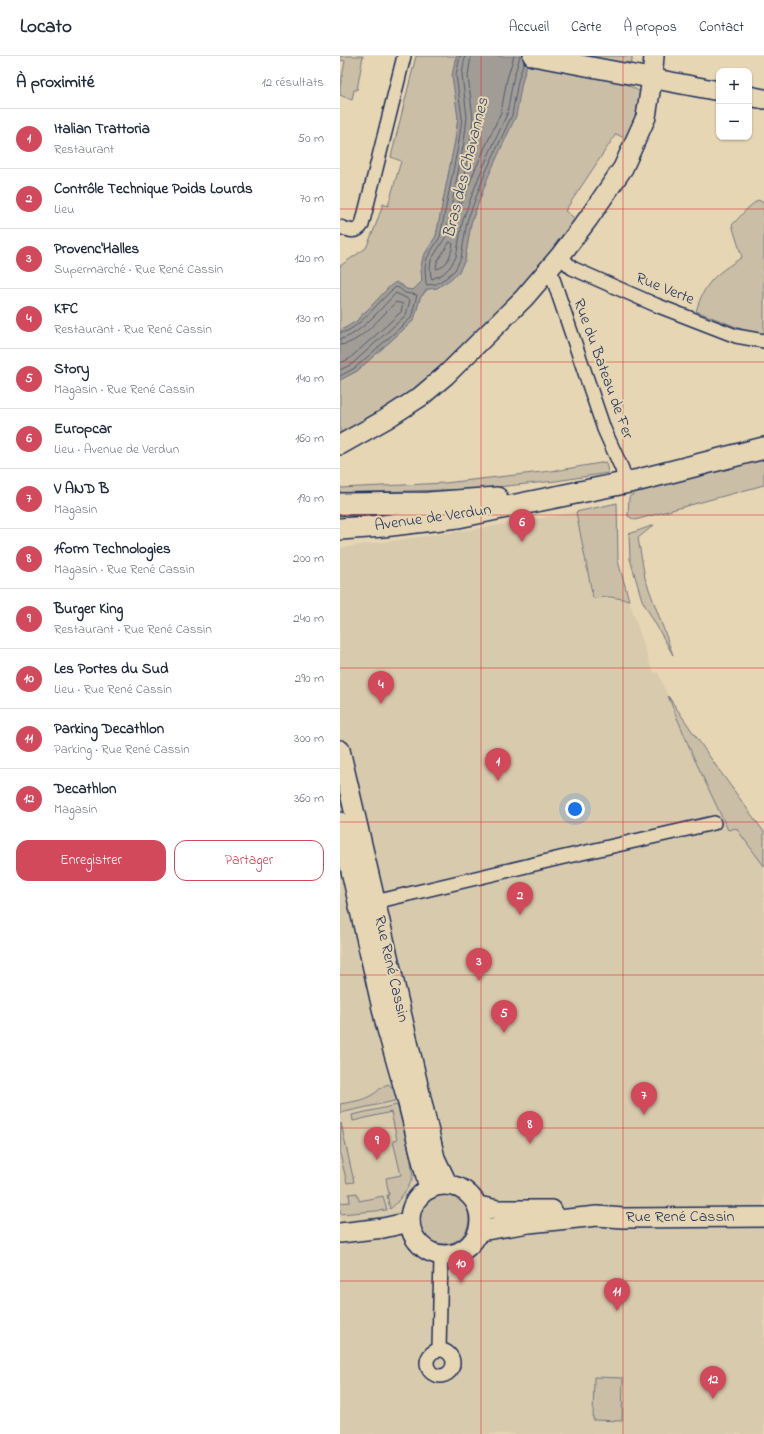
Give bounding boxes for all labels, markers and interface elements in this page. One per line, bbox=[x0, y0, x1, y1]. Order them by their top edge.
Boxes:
text: Locato bbox=[20, 14, 72, 41]
text: Accueil bbox=[509, 17, 549, 38]
text: Carte bbox=[571, 17, 602, 38]
text: À propos bbox=[624, 17, 677, 38]
text: Contact bbox=[699, 17, 744, 38]
map controls bbox=[716, 68, 752, 140]
button: + bbox=[716, 68, 752, 104]
text: À proximité bbox=[16, 70, 94, 95]
text: 12 résultats bbox=[262, 73, 324, 92]
water label: Bras des Chavannes bbox=[436, 95, 496, 241]
button: − bbox=[716, 104, 752, 140]
text: Italian Trattoria bbox=[54, 118, 150, 140]
text: 1 bbox=[27, 129, 31, 148]
text: 50 m bbox=[298, 129, 324, 148]
text: Restaurant bbox=[54, 140, 114, 159]
text: Contrôle Technique Poids Lourds bbox=[54, 178, 253, 200]
text: 2 bbox=[26, 189, 32, 208]
text: 70 m bbox=[300, 189, 324, 208]
text: Lieu bbox=[54, 200, 74, 219]
text: Provenc'Halles bbox=[54, 238, 139, 260]
text: 3 bbox=[26, 249, 32, 268]
text: 120 m bbox=[294, 249, 324, 268]
text: Supermarché · Rue René Cassin bbox=[54, 260, 223, 279]
street label: Rue Verte bbox=[632, 266, 699, 312]
street label: Rue du Bateau de Fer bbox=[566, 296, 640, 442]
text: KFC bbox=[54, 298, 78, 320]
text: 4 bbox=[26, 309, 32, 328]
text: 130 m bbox=[296, 309, 324, 328]
text: Restaurant · Rue René Cassin bbox=[54, 320, 212, 339]
text: Story bbox=[54, 358, 89, 380]
text: 5 bbox=[25, 369, 33, 388]
text: 140 m bbox=[296, 369, 324, 388]
text: Magasin · Rue René Cassin bbox=[54, 380, 195, 399]
text: Europcar bbox=[54, 418, 112, 440]
text: 6 bbox=[26, 429, 32, 448]
text: 160 m bbox=[295, 429, 324, 448]
text: Lieu · Avenue de Verdun bbox=[54, 440, 179, 459]
text: V AND B bbox=[54, 478, 109, 500]
text: 7 bbox=[26, 489, 32, 508]
text: 190 m bbox=[297, 489, 324, 508]
street label: Avenue de Verdun bbox=[373, 498, 493, 538]
text: Magasin bbox=[54, 500, 97, 519]
pin: 6 bbox=[509, 509, 535, 542]
text: 1form Technologies bbox=[54, 538, 171, 560]
text: 8 bbox=[27, 549, 31, 568]
text: 200 m bbox=[293, 549, 324, 568]
text: Magasin · Rue René Cassin bbox=[54, 560, 195, 579]
text: Burger King bbox=[54, 598, 123, 620]
text: 9 bbox=[27, 609, 31, 628]
text: 240 m bbox=[293, 609, 324, 628]
text: Restaurant · Rue René Cassin bbox=[54, 620, 212, 639]
text: Les Portes du Sud bbox=[54, 658, 168, 680]
text: 10 bbox=[24, 669, 34, 688]
text: 290 m bbox=[295, 669, 324, 688]
pin: 4 bbox=[368, 671, 394, 704]
text: Lieu · Rue René Cassin bbox=[54, 680, 172, 699]
text: Parking Decathlon bbox=[54, 718, 164, 740]
text: 11 bbox=[25, 729, 33, 748]
text: 300 m bbox=[294, 729, 324, 748]
text: Parking · Rue René Cassin bbox=[54, 740, 190, 759]
pin: 1 bbox=[485, 748, 511, 781]
text: Decathlon bbox=[54, 778, 116, 800]
text: 12 bbox=[24, 789, 34, 808]
text: 360 m bbox=[294, 789, 324, 808]
your location bbox=[565, 799, 585, 819]
text: Magasin bbox=[54, 800, 97, 819]
button: Enregistrer bbox=[16, 840, 166, 881]
button: Partager bbox=[174, 840, 324, 881]
pin: 2 bbox=[507, 882, 533, 915]
street label: Rue René Cassin bbox=[367, 913, 415, 1025]
pin: 3 bbox=[466, 948, 492, 981]
pin: 5 bbox=[491, 1000, 517, 1033]
pin: 7 bbox=[631, 1082, 657, 1115]
pin: 8 bbox=[517, 1111, 543, 1144]
pin: 9 bbox=[364, 1127, 390, 1160]
street label: Rue René Cassin bbox=[626, 1205, 734, 1229]
pin: 10 bbox=[448, 1250, 474, 1283]
pin: 11 bbox=[604, 1278, 630, 1311]
pin: 12 bbox=[700, 1366, 726, 1399]

